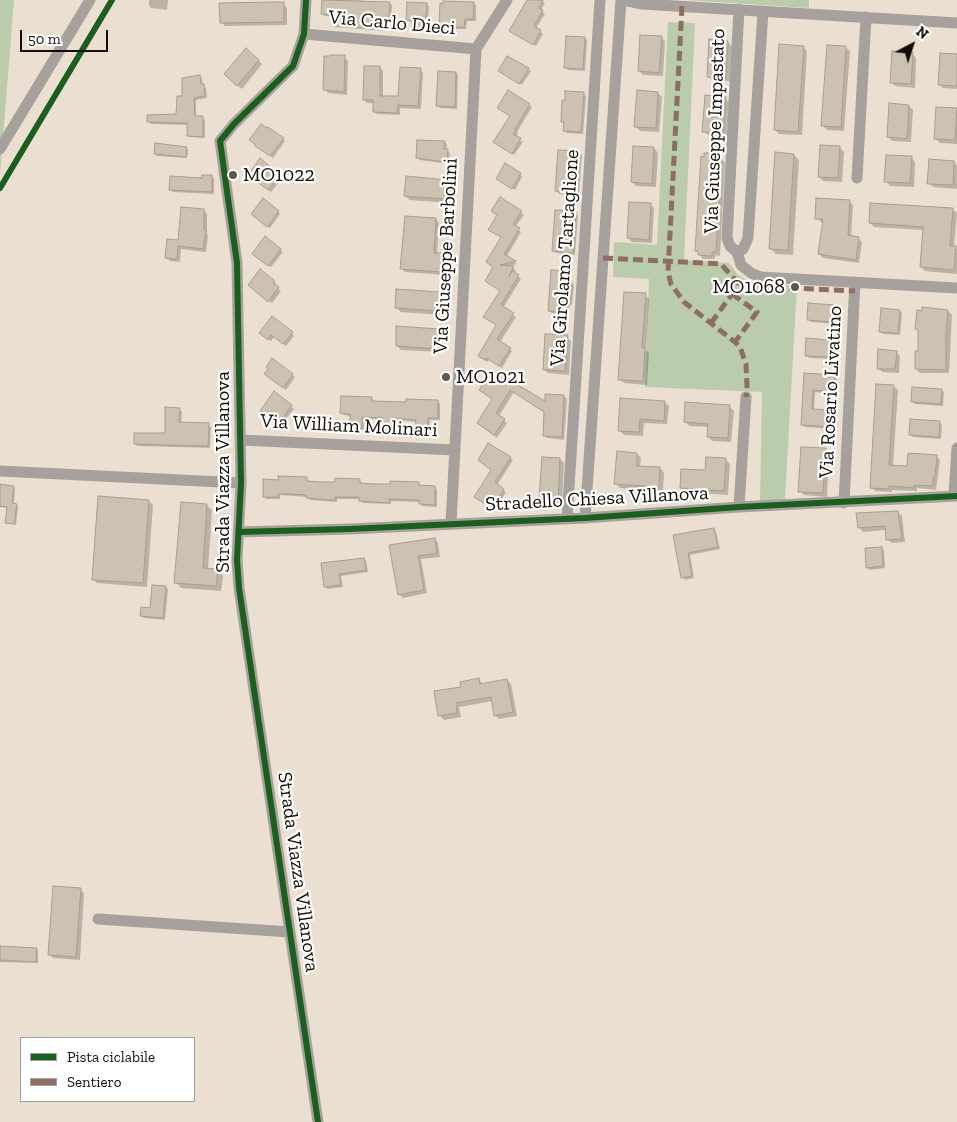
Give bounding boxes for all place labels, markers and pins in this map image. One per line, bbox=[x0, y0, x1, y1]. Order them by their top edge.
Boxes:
place label: MO1022 bbox=[243, 163, 315, 187]
marker: MO1022 bbox=[227, 169, 239, 181]
place label: MO1068 bbox=[712, 275, 785, 299]
marker: MO1068 bbox=[789, 281, 801, 293]
place label: MO1021 bbox=[456, 365, 525, 389]
marker: MO1021 bbox=[440, 371, 452, 383]

